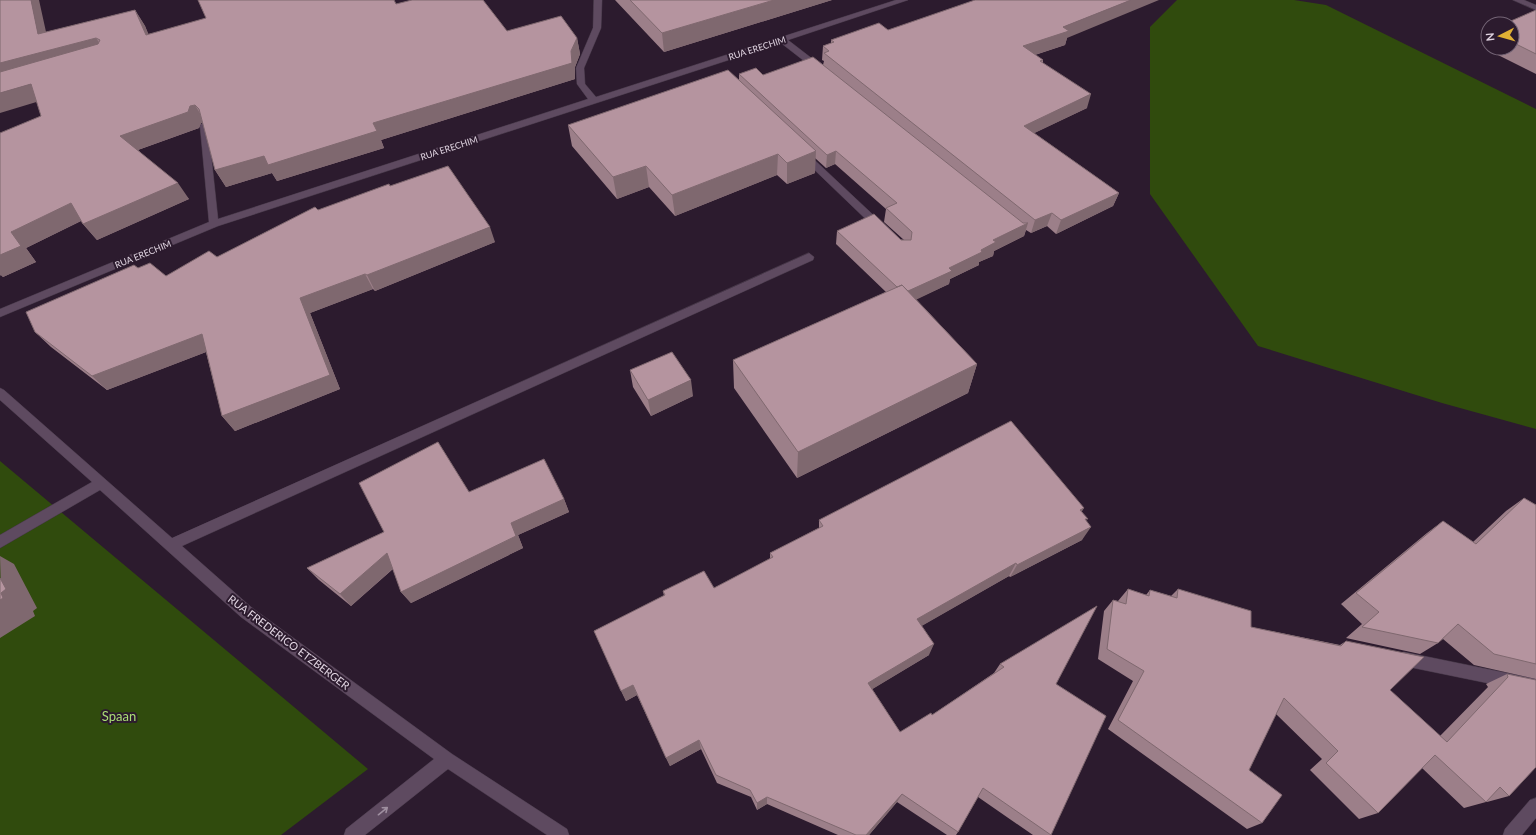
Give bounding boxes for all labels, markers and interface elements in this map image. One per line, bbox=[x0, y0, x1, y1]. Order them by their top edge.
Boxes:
north arrow bbox=[1480, 16, 1520, 56]
text: N bbox=[1483, 32, 1496, 42]
street label: RUA ERECHIM bbox=[727, 34, 787, 62]
street label: RUA ERECHIM bbox=[419, 134, 479, 162]
street label: RUA ERECHIM bbox=[113, 238, 173, 270]
street label: RUA FREDERICO ETZBERGER bbox=[226, 592, 352, 692]
park label: Spaan bbox=[102, 708, 136, 724]
one-way arrow bbox=[377, 806, 388, 815]

